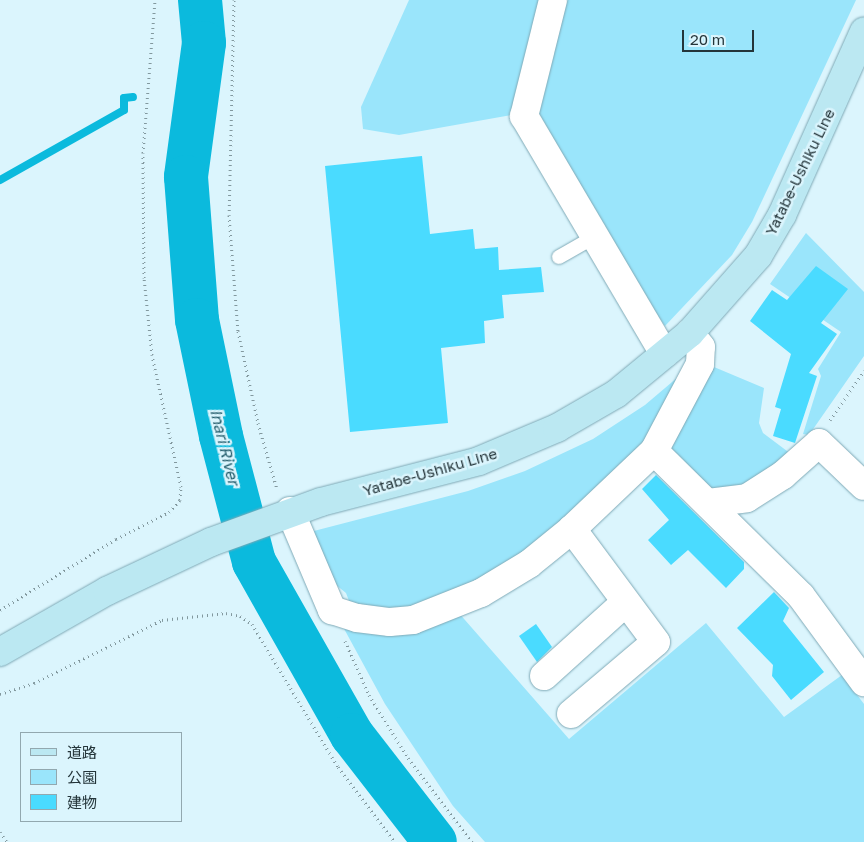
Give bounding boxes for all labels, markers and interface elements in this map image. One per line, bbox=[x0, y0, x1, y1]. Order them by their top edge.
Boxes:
scale bar bbox=[684, 20, 756, 52]
text: 20 m bbox=[690, 30, 725, 48]
street label: Yatabe-Ushiku Line bbox=[761, 106, 839, 238]
water label: Inari River bbox=[206, 407, 244, 487]
street label: Yatabe-Ushiku Line bbox=[361, 444, 499, 500]
legend bbox=[20, 732, 182, 822]
text: 道路 bbox=[67, 743, 97, 761]
text: 公園 bbox=[67, 768, 97, 786]
text: 建物 bbox=[67, 793, 97, 811]

